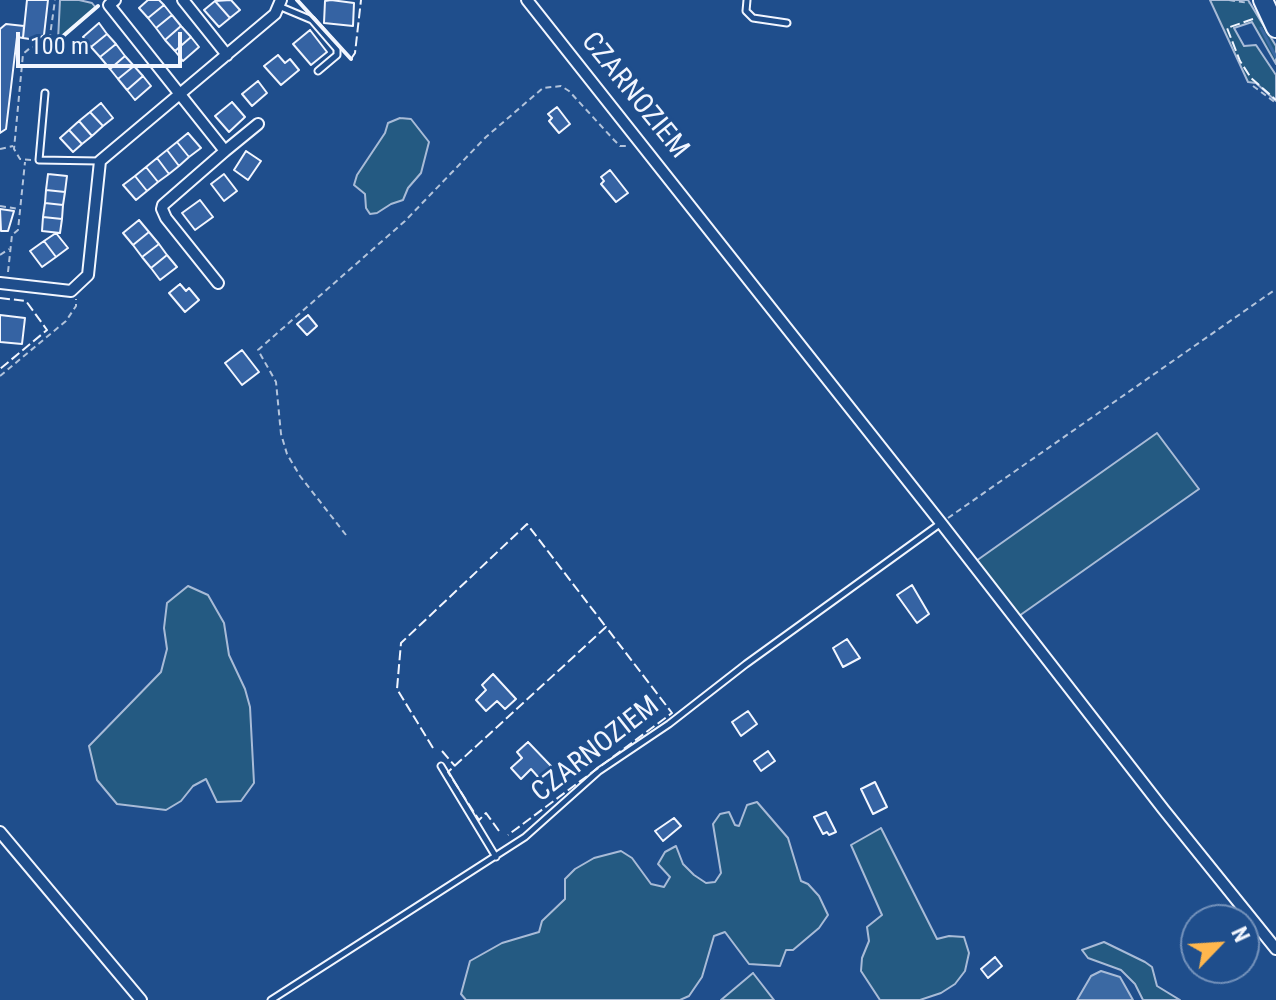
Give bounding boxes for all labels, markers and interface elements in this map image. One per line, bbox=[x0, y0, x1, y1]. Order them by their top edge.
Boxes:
scale bar bbox=[20, 16, 186, 66]
street label: CZARNOZIEM bbox=[573, 26, 695, 166]
text: 100 m bbox=[30, 32, 89, 60]
street label: CZARNOZIEM bbox=[526, 690, 666, 810]
north arrow bbox=[1180, 904, 1260, 984]
text: N bbox=[1226, 923, 1255, 946]

